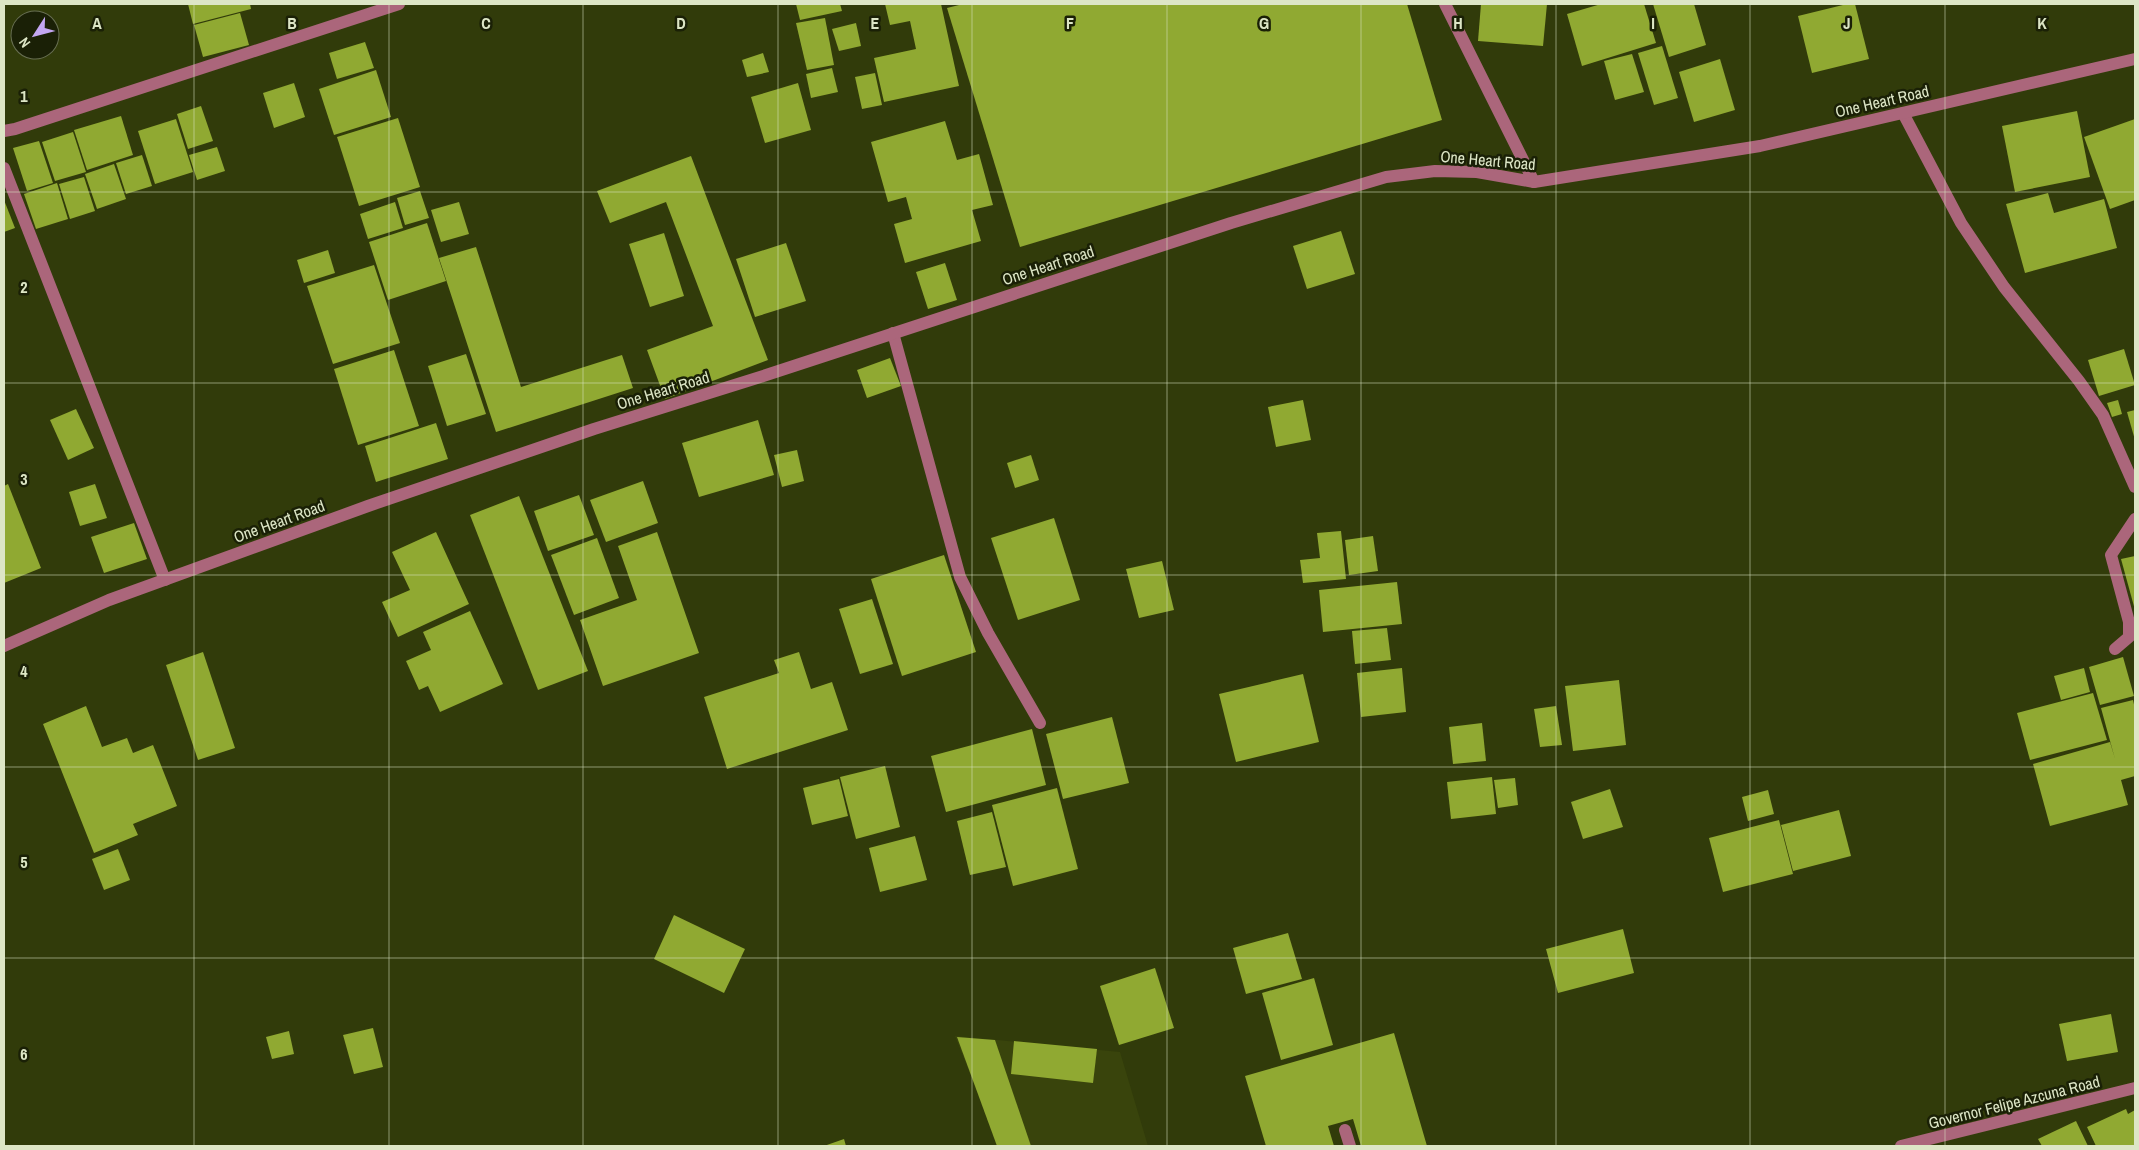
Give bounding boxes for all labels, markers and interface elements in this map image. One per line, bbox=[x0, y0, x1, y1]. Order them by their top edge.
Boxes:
north arrow bbox=[10, 10, 60, 60]
text: A bbox=[92, 12, 102, 34]
text: B bbox=[287, 12, 297, 34]
text: C bbox=[481, 12, 491, 34]
text: D bbox=[676, 12, 686, 34]
text: E bbox=[871, 12, 880, 34]
text: F bbox=[1066, 12, 1074, 34]
text: G bbox=[1259, 12, 1269, 34]
text: H bbox=[1453, 12, 1463, 34]
text: I bbox=[1651, 12, 1655, 34]
text: J bbox=[1843, 12, 1851, 34]
text: K bbox=[2037, 12, 2047, 34]
text: N bbox=[15, 34, 34, 51]
street label: One Heart Road bbox=[1833, 80, 1931, 122]
text: 1 bbox=[20, 85, 28, 107]
street label: One Heart Road bbox=[1439, 145, 1537, 175]
street label: One Heart Road bbox=[999, 240, 1097, 290]
text: 2 bbox=[20, 276, 28, 298]
street label: One Heart Road bbox=[614, 366, 712, 414]
text: 3 bbox=[20, 468, 28, 490]
street label: One Heart Road bbox=[230, 494, 328, 548]
text: 4 bbox=[20, 660, 28, 682]
text: 5 bbox=[20, 851, 28, 873]
text: 6 bbox=[20, 1043, 28, 1065]
street label: Governor Felipe Azcuna Road bbox=[1926, 1070, 2102, 1134]

